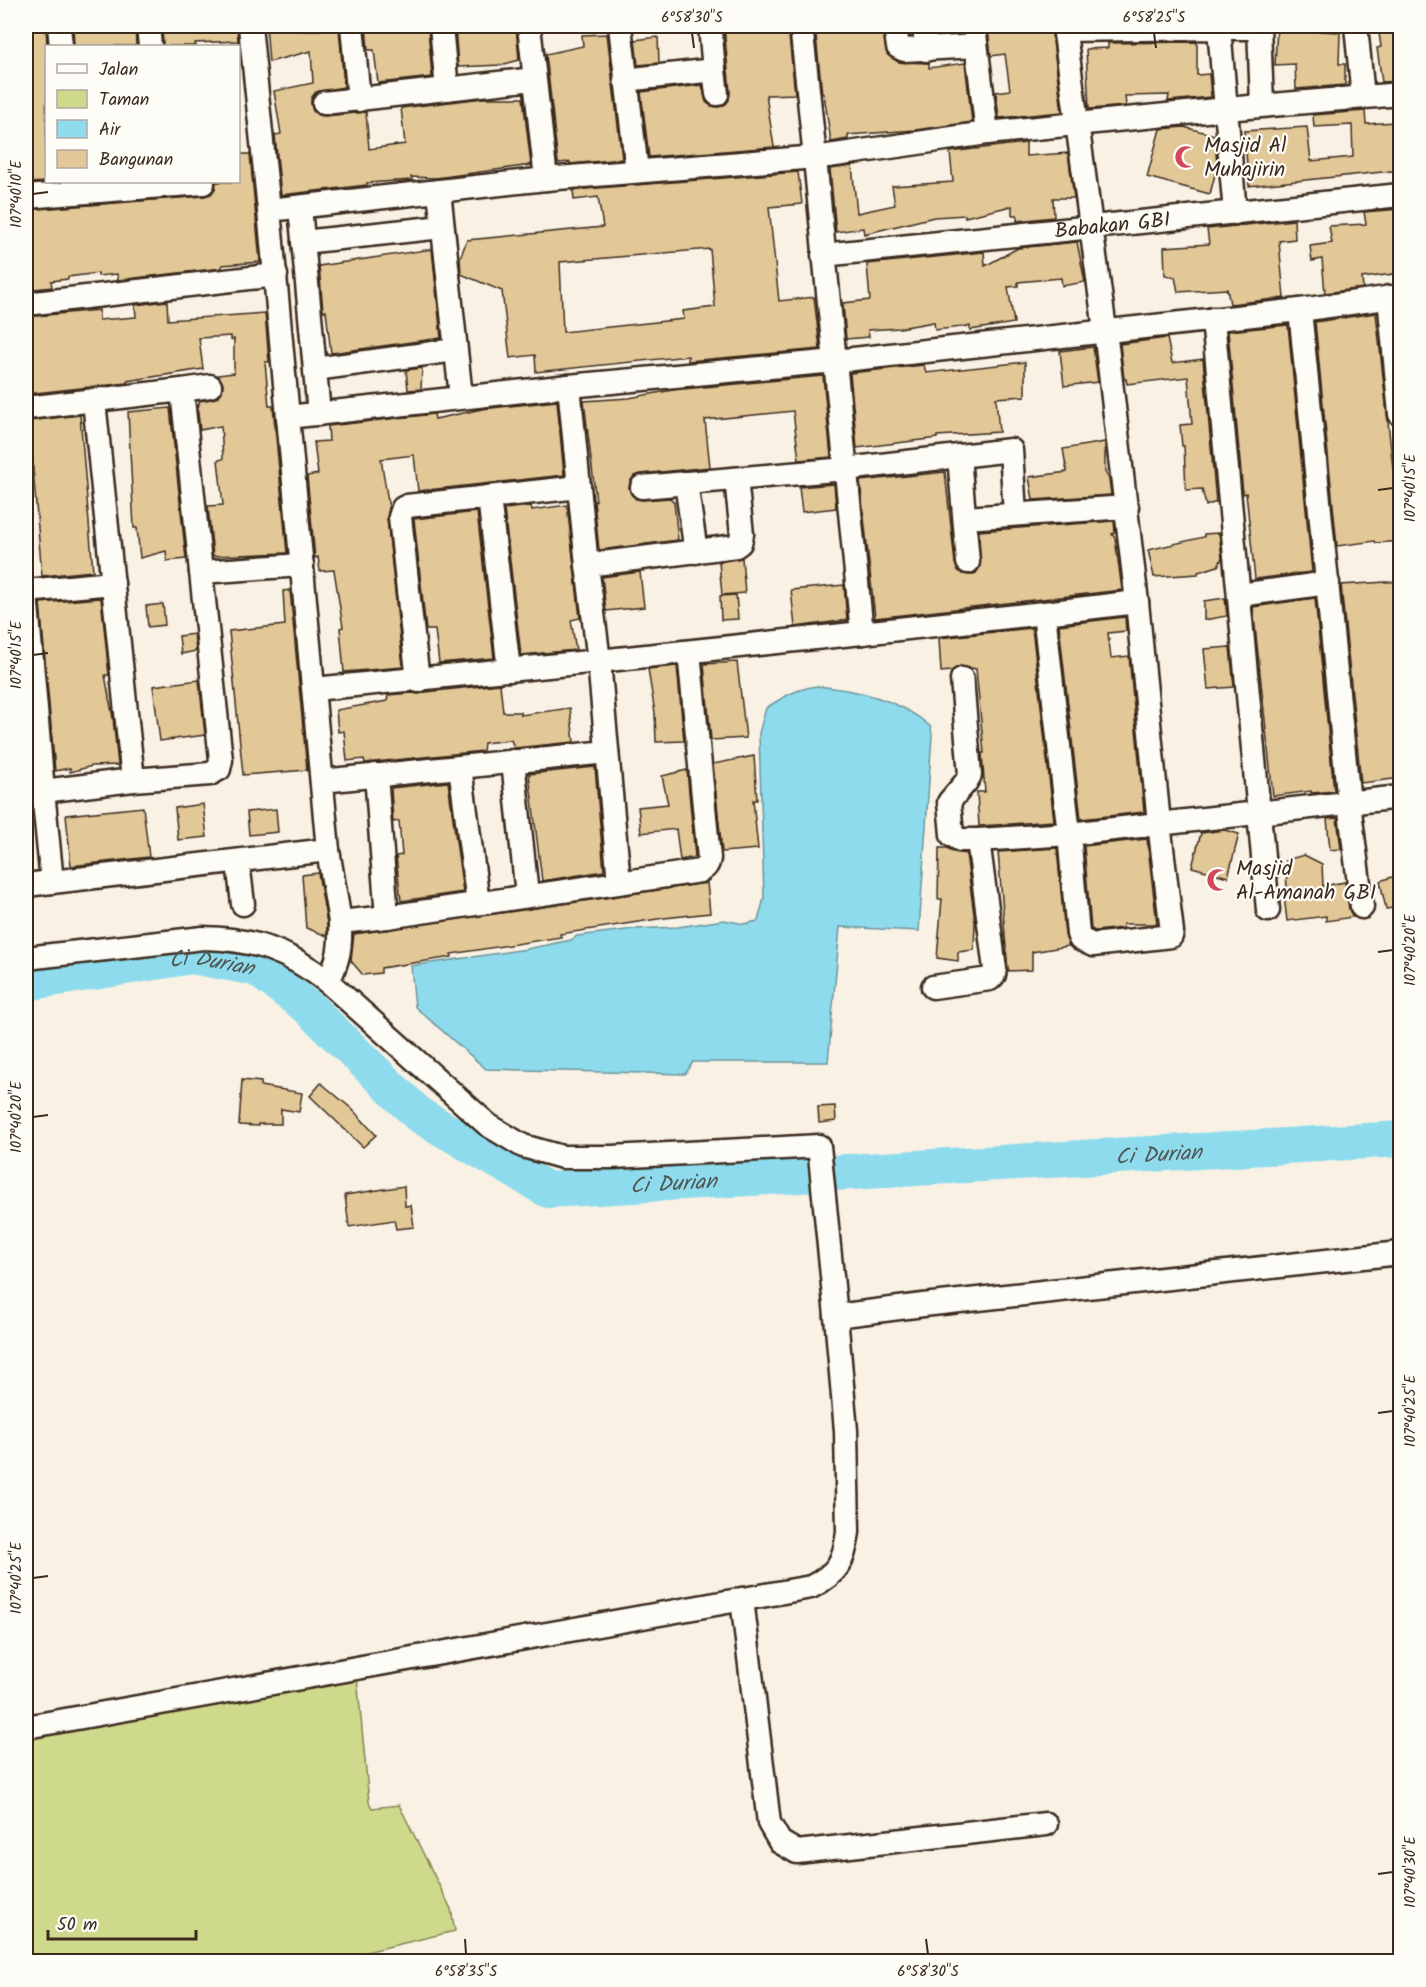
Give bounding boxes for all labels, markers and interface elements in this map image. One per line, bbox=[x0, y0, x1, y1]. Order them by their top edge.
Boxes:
text: 6°58'30"S bbox=[661, 6, 723, 30]
text: 6°58'25"S bbox=[1123, 6, 1185, 30]
legend bbox=[45, 45, 240, 183]
text: Jalan bbox=[99, 56, 138, 85]
text: Taman bbox=[99, 86, 149, 115]
text: Air bbox=[99, 116, 121, 145]
place label: Masjid Al Muhajirin bbox=[1204, 130, 1287, 187]
mosque icon: Masjid Al Muhajirin bbox=[1173, 144, 1199, 170]
text: Bangunan bbox=[99, 146, 173, 175]
text: 107°40'10"E bbox=[5, 159, 29, 228]
street label: Babakan GBI bbox=[1053, 204, 1172, 249]
text: 107°40'15"E bbox=[1399, 452, 1423, 522]
text: 107°40'15"E bbox=[5, 619, 29, 689]
place label: Masjid Al-Amanah GBI bbox=[1236, 853, 1376, 910]
mosque icon: Masjid Al-Amanah GBI bbox=[1205, 867, 1231, 893]
text: 107°40'20"E bbox=[1399, 913, 1423, 986]
water label: Ci Durian bbox=[166, 941, 259, 988]
text: 107°40'20"E bbox=[5, 1080, 29, 1153]
water label: Ci Durian bbox=[1114, 1136, 1205, 1176]
water label: Ci Durian bbox=[629, 1165, 720, 1205]
text: 107°40'25"E bbox=[1399, 1373, 1423, 1447]
text: 107°40'25"E bbox=[5, 1540, 29, 1614]
text: 107°40'30"E bbox=[1399, 1835, 1423, 1908]
scale bar bbox=[48, 1903, 196, 1941]
text: 50 m bbox=[57, 1911, 97, 1940]
text: 6°58'35"S bbox=[435, 1960, 497, 1984]
text: 6°58'30"S bbox=[897, 1960, 959, 1984]

